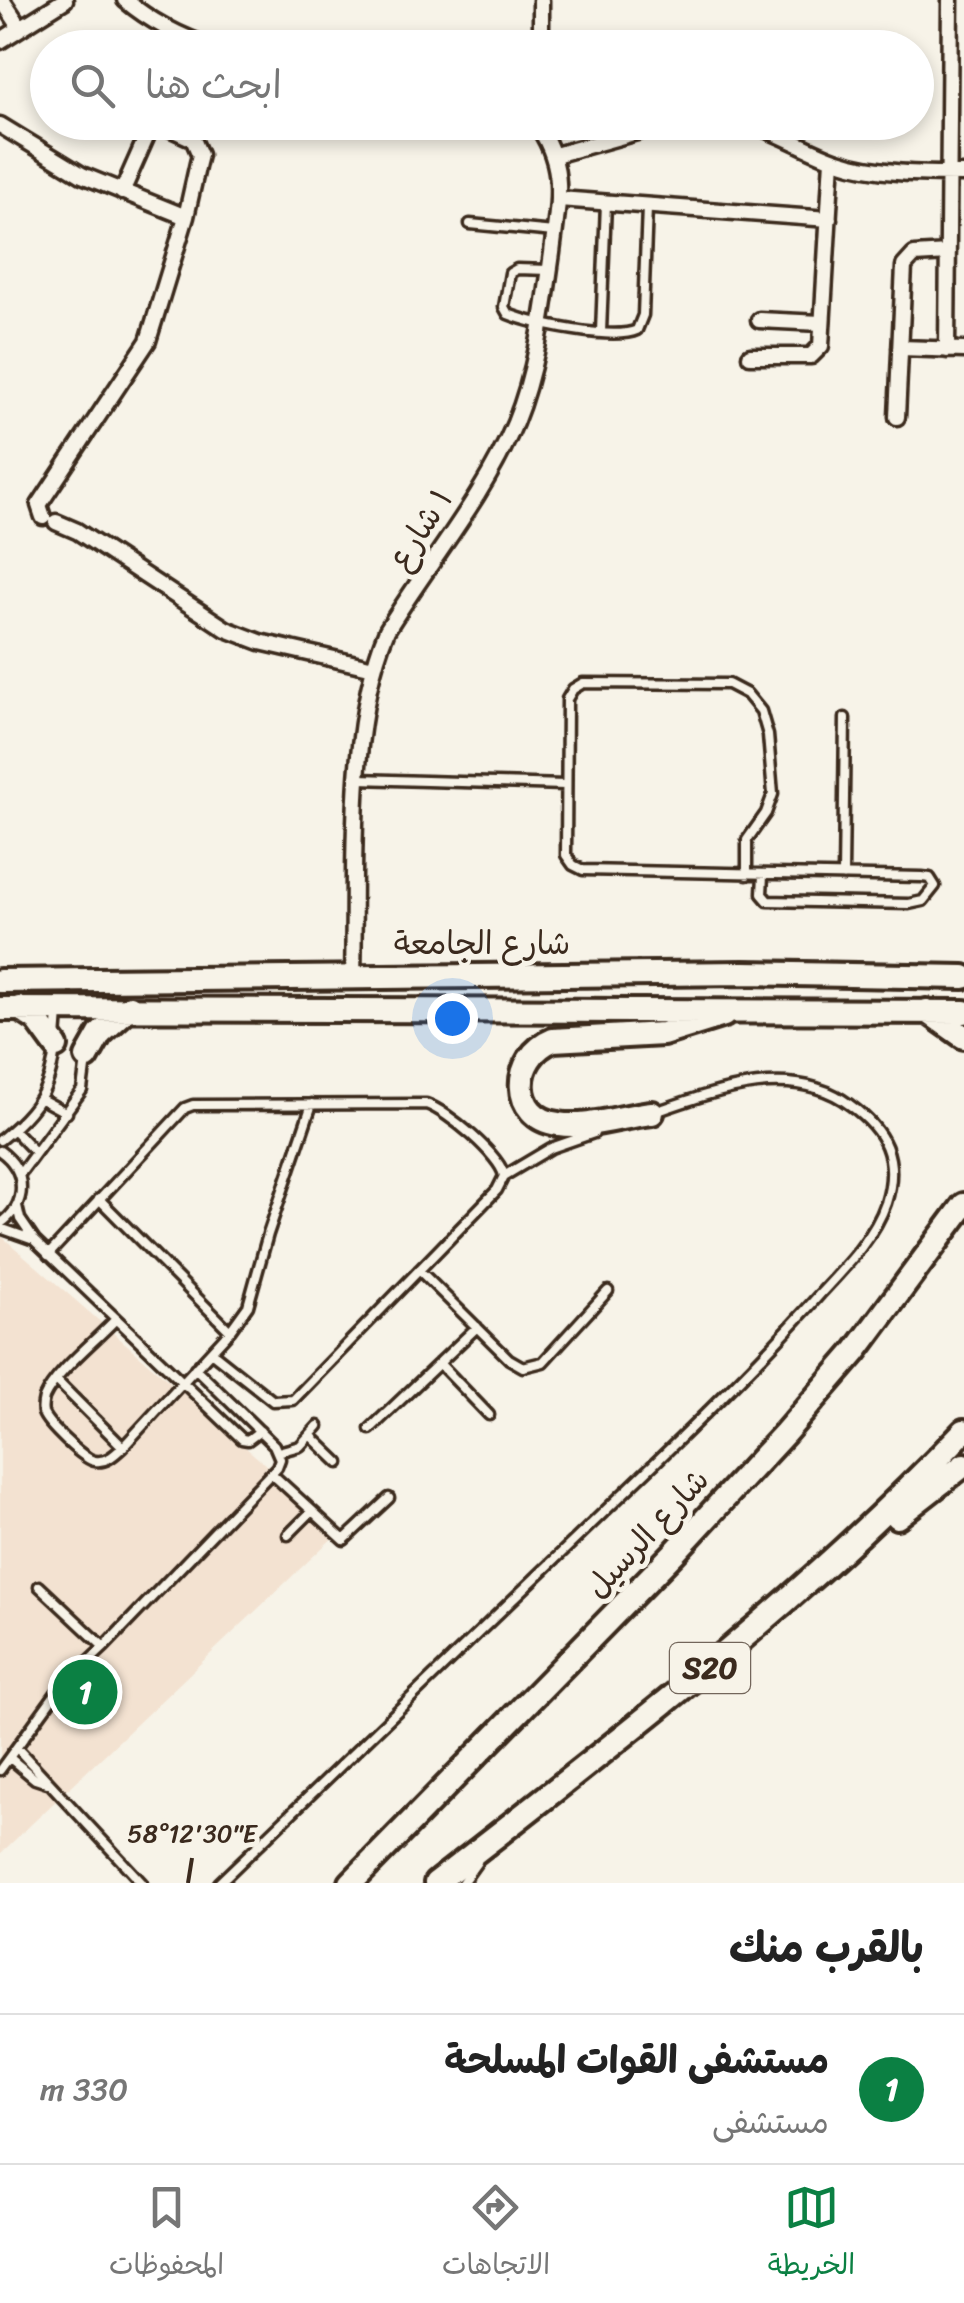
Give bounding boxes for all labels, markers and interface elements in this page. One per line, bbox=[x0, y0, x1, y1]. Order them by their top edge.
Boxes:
search box bbox=[30, 30, 934, 140]
text: ابحث هنا bbox=[145, 52, 282, 119]
icon: search bbox=[65, 58, 120, 113]
street label: ١ شارع bbox=[372, 476, 469, 582]
street label: شارع الجامعة bbox=[394, 915, 570, 972]
your location bbox=[427, 993, 478, 1044]
street label: شارع الرسيل bbox=[571, 1454, 724, 1612]
road number: S20 bbox=[670, 1643, 750, 1693]
pin: 1 bbox=[52, 1654, 118, 1730]
text: 58°12'30"E bbox=[127, 1811, 259, 1856]
text: بالقرب منك bbox=[729, 1911, 924, 1985]
text: مستشفى القوات المسلحة bbox=[444, 2027, 829, 2094]
text: 330 m bbox=[40, 2061, 128, 2118]
text: 1 bbox=[885, 2061, 898, 2118]
text: مستشفى bbox=[712, 2094, 829, 2151]
tab: المحفوظات bbox=[109, 2180, 224, 2289]
tab: الاتجاهات bbox=[442, 2180, 550, 2289]
tab: الخريطة bbox=[768, 2180, 855, 2289]

